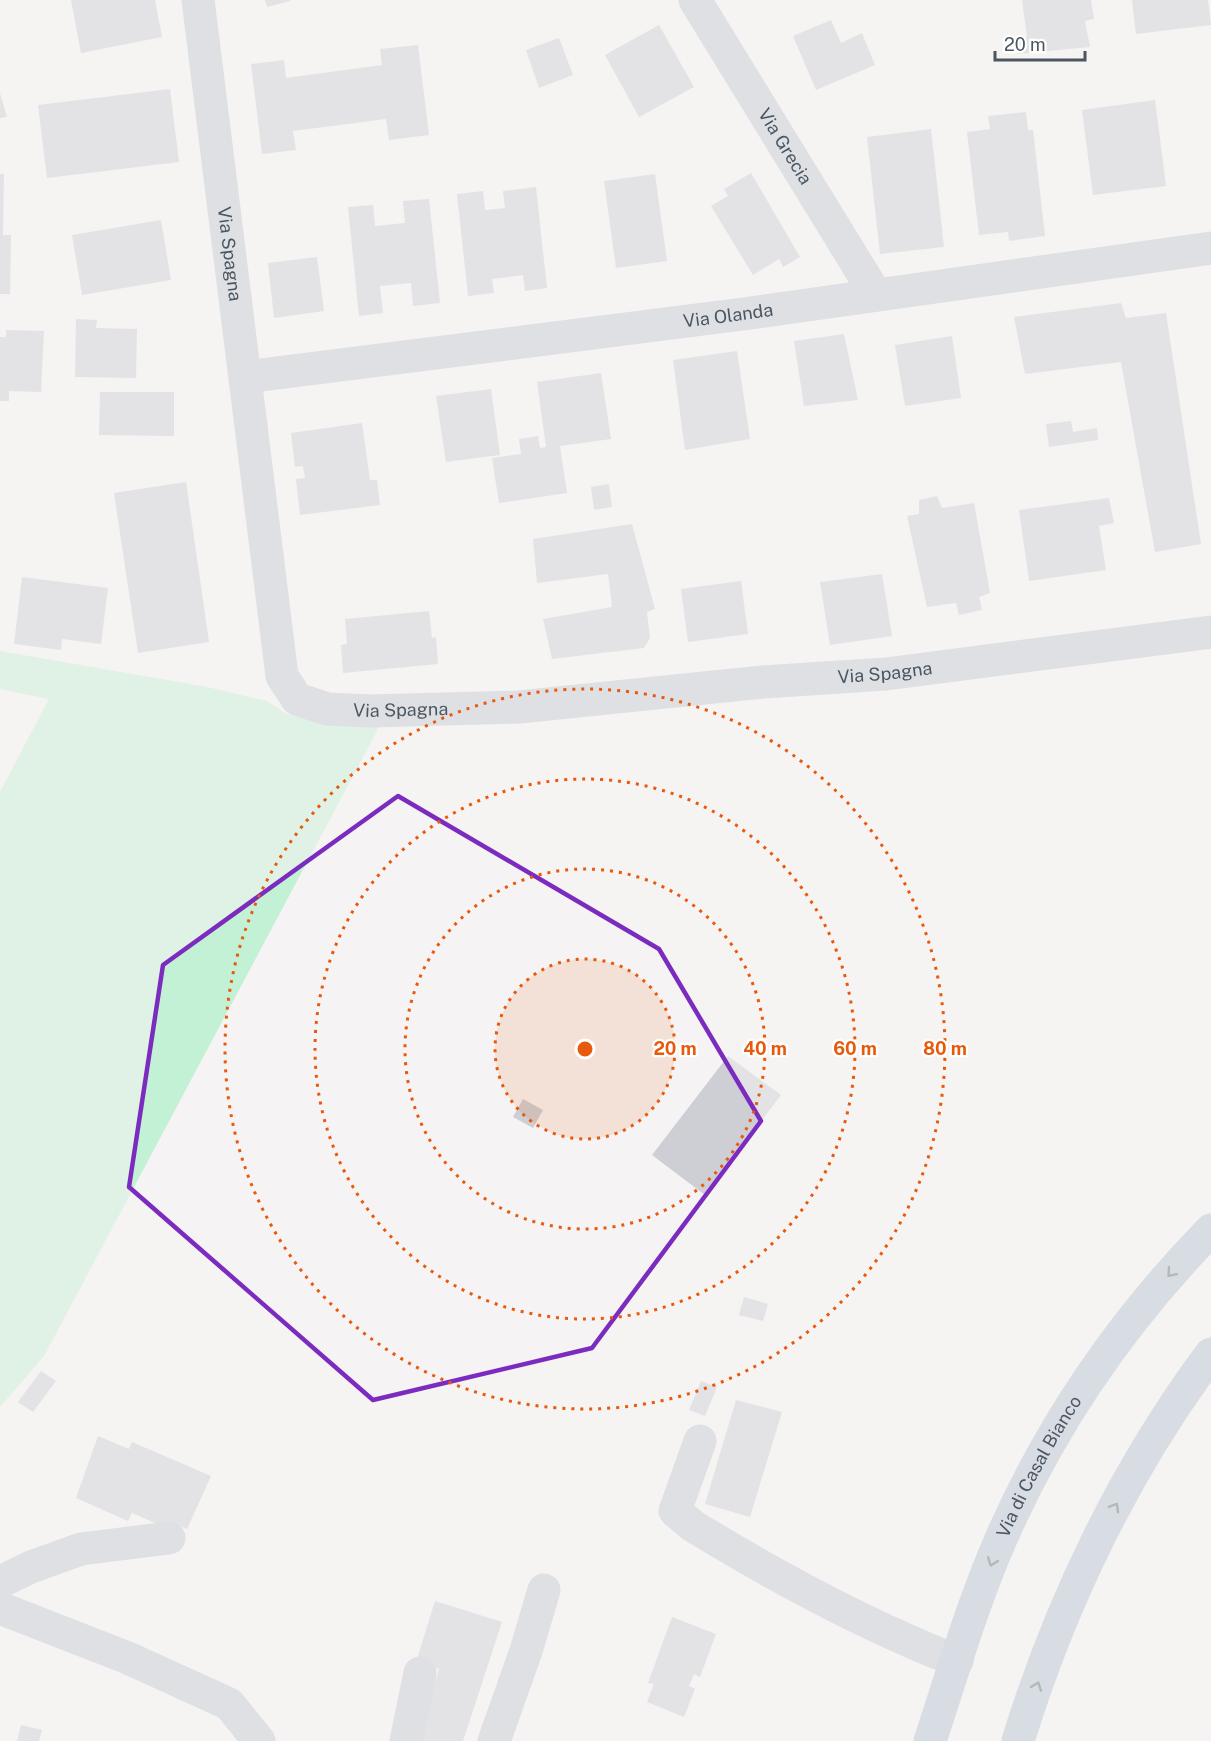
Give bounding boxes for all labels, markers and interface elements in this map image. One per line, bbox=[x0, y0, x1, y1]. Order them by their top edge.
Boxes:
scale bar bbox=[995, 24, 1085, 62]
text: 20 m bbox=[1004, 34, 1046, 55]
street label: Via Grecia bbox=[754, 104, 817, 188]
street label: Via Spagna bbox=[214, 205, 246, 302]
street label: Via Olanda bbox=[682, 299, 774, 331]
street label: Via Spagna bbox=[837, 657, 934, 687]
street label: Via Spagna bbox=[353, 698, 448, 721]
text: 20 m bbox=[653, 1038, 697, 1059]
text: 40 m bbox=[743, 1038, 787, 1059]
text: 60 m bbox=[833, 1038, 877, 1059]
text: 80 m bbox=[923, 1038, 967, 1059]
centre of rings bbox=[575, 1039, 595, 1059]
one-way arrow bbox=[1168, 1266, 1179, 1277]
street label: Via di Casal Bianco bbox=[992, 1391, 1086, 1541]
one-way arrow bbox=[1108, 1503, 1119, 1513]
one-way arrow bbox=[987, 1556, 999, 1567]
one-way arrow bbox=[1030, 1681, 1043, 1692]

